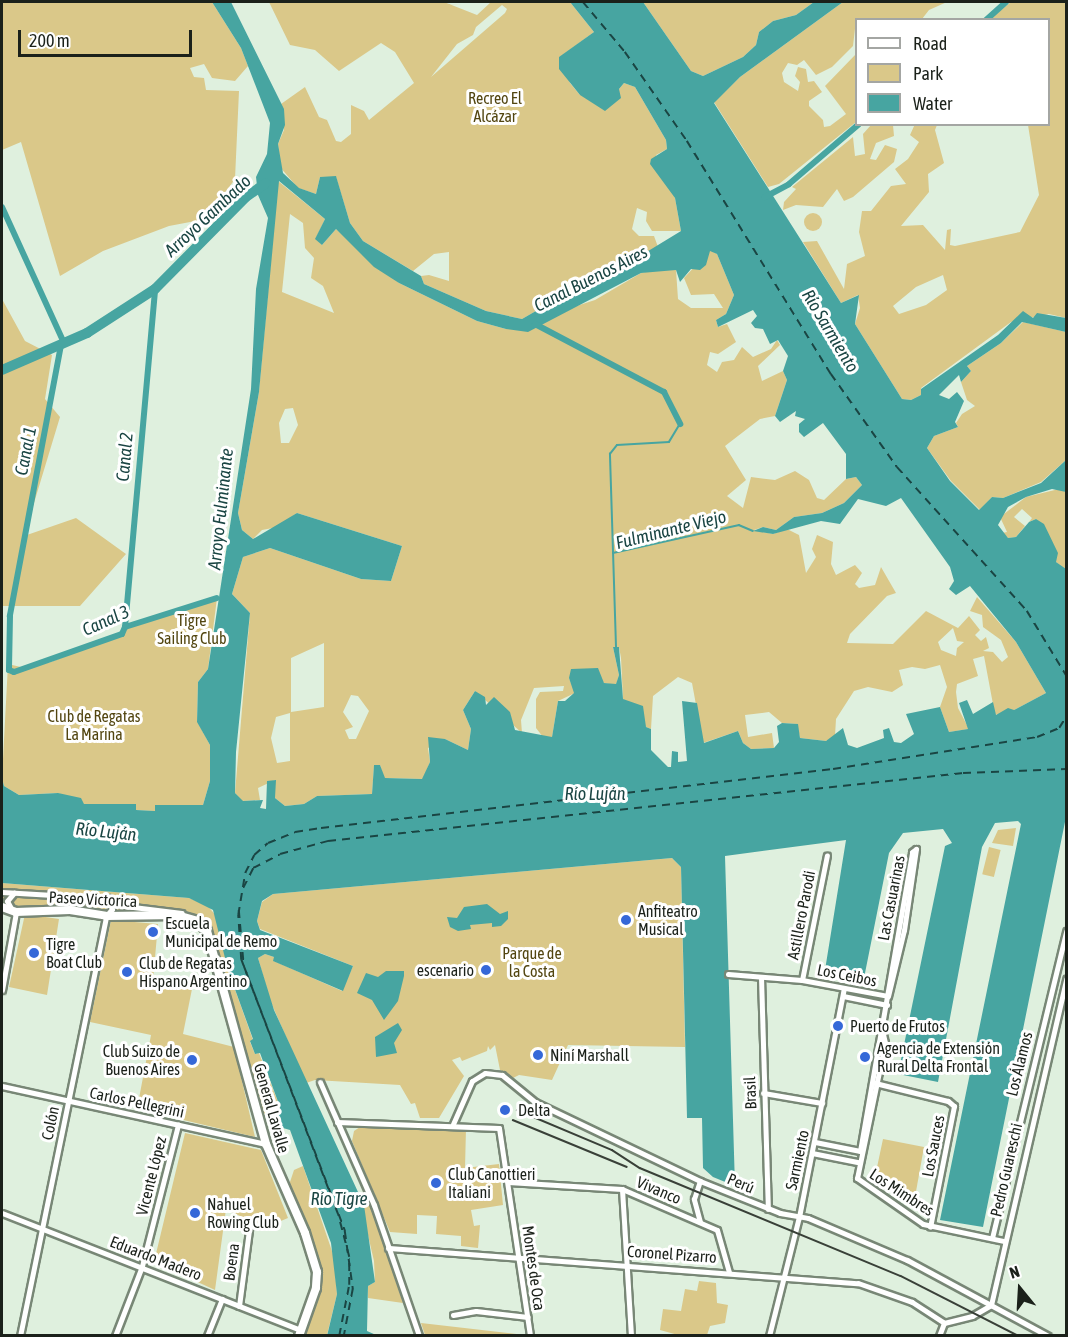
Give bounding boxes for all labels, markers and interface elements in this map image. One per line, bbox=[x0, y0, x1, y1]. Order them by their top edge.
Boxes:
scale bar bbox=[21, 18, 195, 56]
legend bbox=[855, 18, 1050, 126]
text: 200 m bbox=[29, 30, 70, 51]
text: Road bbox=[913, 33, 947, 54]
text: Park bbox=[913, 63, 943, 84]
park label: Recreo El Alcázar bbox=[468, 88, 522, 126]
text: Water bbox=[913, 93, 952, 114]
water label: Arroyo Gambado bbox=[160, 171, 256, 261]
water label: Canal Buenos Aires bbox=[531, 241, 651, 317]
water label: Río Sarmiento bbox=[797, 286, 863, 376]
water label: Canal 1 bbox=[11, 425, 41, 477]
water label: Canal 2 bbox=[112, 432, 138, 482]
water label: Arroyo Fulminante bbox=[204, 447, 238, 571]
water label: Fulminante Viejo bbox=[614, 506, 728, 554]
water label: Canal 3 bbox=[79, 601, 133, 641]
park label: Tigre Sailing Club bbox=[157, 610, 227, 648]
park label: Club de Regatas La Marina bbox=[48, 706, 140, 744]
water label: Río Luján bbox=[565, 783, 625, 805]
water label: Río Luján bbox=[75, 818, 137, 846]
street label: Las Casuarinas bbox=[873, 854, 909, 942]
street label: Astillero Parodi bbox=[783, 869, 819, 961]
street label: Paseo Victorica bbox=[48, 887, 138, 911]
place label: Anfiteatro Musical bbox=[638, 901, 698, 939]
place label: Escuela Municipal de Remo bbox=[165, 913, 277, 951]
marker: Anfiteatro Musical bbox=[619, 913, 633, 927]
marker: Escuela Municipal de Remo bbox=[146, 925, 160, 939]
place label: Tigre Boat Club bbox=[46, 934, 102, 972]
park label: Parque de la Costa bbox=[502, 943, 562, 981]
marker: Tigre Boat Club bbox=[27, 946, 41, 960]
place label: Club de Regatas Hispano Argentino bbox=[139, 953, 247, 991]
place label: escenario bbox=[417, 960, 474, 980]
street label: Los Ceibos bbox=[815, 960, 879, 990]
marker: escenario bbox=[479, 963, 493, 977]
marker: Club de Regatas Hispano Argentino bbox=[120, 965, 134, 979]
place label: Puerto de Frutos bbox=[850, 1016, 945, 1036]
marker: Puerto de Frutos bbox=[831, 1019, 845, 1033]
street label: Los Álamos bbox=[1002, 1030, 1036, 1098]
place label: Agencia de Extensión Rural Delta Frontal bbox=[877, 1038, 1000, 1076]
place label: Club Suizo de Buenos Aires bbox=[103, 1041, 180, 1079]
place label: Niní Marshall bbox=[550, 1045, 629, 1065]
marker: Niní Marshall bbox=[531, 1048, 545, 1062]
marker: Agencia de Extensión Rural Delta Frontal bbox=[858, 1050, 872, 1064]
marker: Club Suizo de Buenos Aires bbox=[185, 1053, 199, 1067]
street label: General Lavalle bbox=[250, 1061, 294, 1155]
street label: Brasil bbox=[740, 1076, 760, 1110]
street label: Carlos Pellegrini bbox=[88, 1083, 186, 1121]
place label: Delta bbox=[518, 1100, 551, 1120]
marker: Delta bbox=[496, 1101, 514, 1119]
street label: Colón bbox=[37, 1104, 63, 1142]
street label: Los Sauces bbox=[918, 1114, 948, 1178]
street label: Pedro Guareschi bbox=[986, 1121, 1026, 1219]
street label: Sarmiento bbox=[781, 1128, 813, 1192]
street label: Vicente López bbox=[132, 1135, 170, 1217]
place label: Club Canottieri Italiani bbox=[448, 1164, 535, 1202]
street label: Los Mimbres bbox=[866, 1164, 938, 1220]
street label: Perú bbox=[725, 1169, 757, 1197]
street label: Vivanco bbox=[634, 1172, 684, 1208]
marker: Club Canottieri Italiani bbox=[429, 1176, 443, 1190]
water label: Río Tigre bbox=[310, 1188, 368, 1210]
place label: Nahuel Rowing Club bbox=[207, 1194, 279, 1232]
marker: Nahuel Rowing Club bbox=[188, 1206, 202, 1220]
street label: Montes de Oca bbox=[519, 1224, 549, 1312]
street label: Eduardo Madero bbox=[107, 1232, 205, 1284]
street label: Coronel Pizarro bbox=[627, 1241, 717, 1267]
street label: Boena bbox=[219, 1242, 243, 1282]
north arrow bbox=[990, 1259, 1050, 1319]
text: N bbox=[1007, 1262, 1022, 1282]

